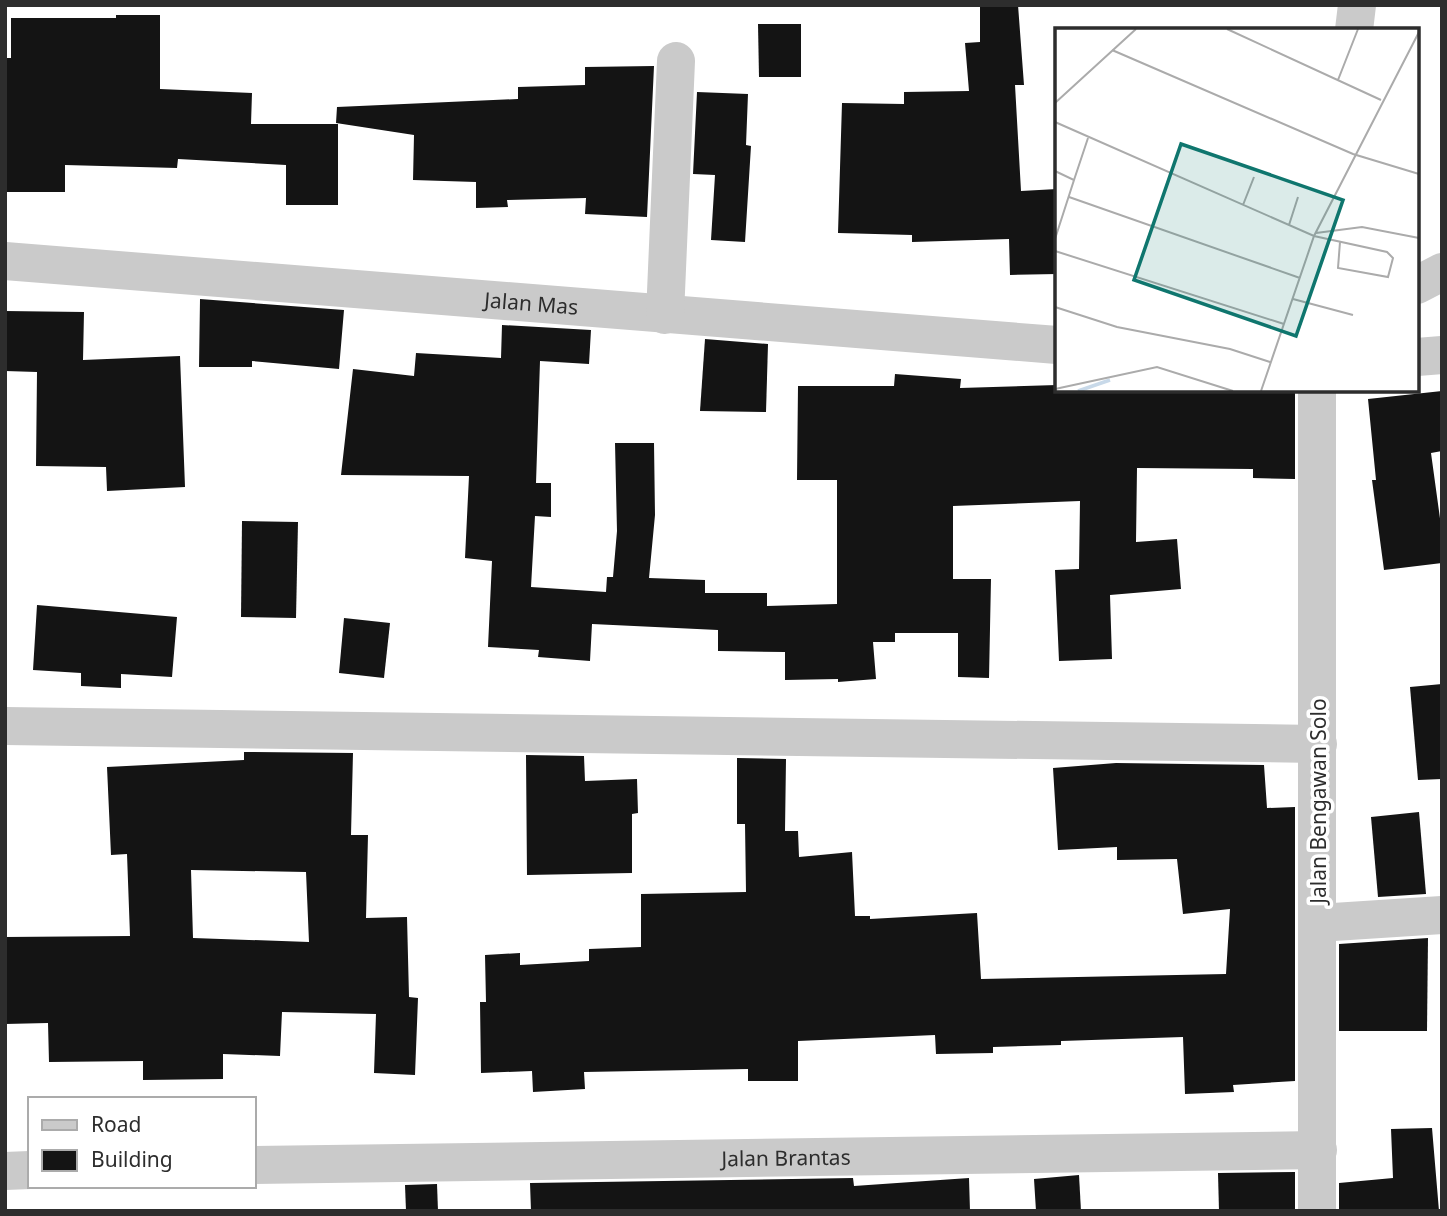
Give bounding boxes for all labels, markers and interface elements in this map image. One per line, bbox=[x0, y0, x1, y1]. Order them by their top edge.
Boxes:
inset map bbox=[1055, 28, 1419, 392]
street label: Jalan Mas bbox=[481, 285, 579, 321]
street label: Jalan Bengawan Solo bbox=[1304, 698, 1332, 906]
legend bbox=[28, 1097, 256, 1188]
text: Road bbox=[91, 1110, 141, 1138]
street label: Jalan Brantas bbox=[719, 1143, 851, 1172]
text: Building bbox=[91, 1145, 173, 1173]

